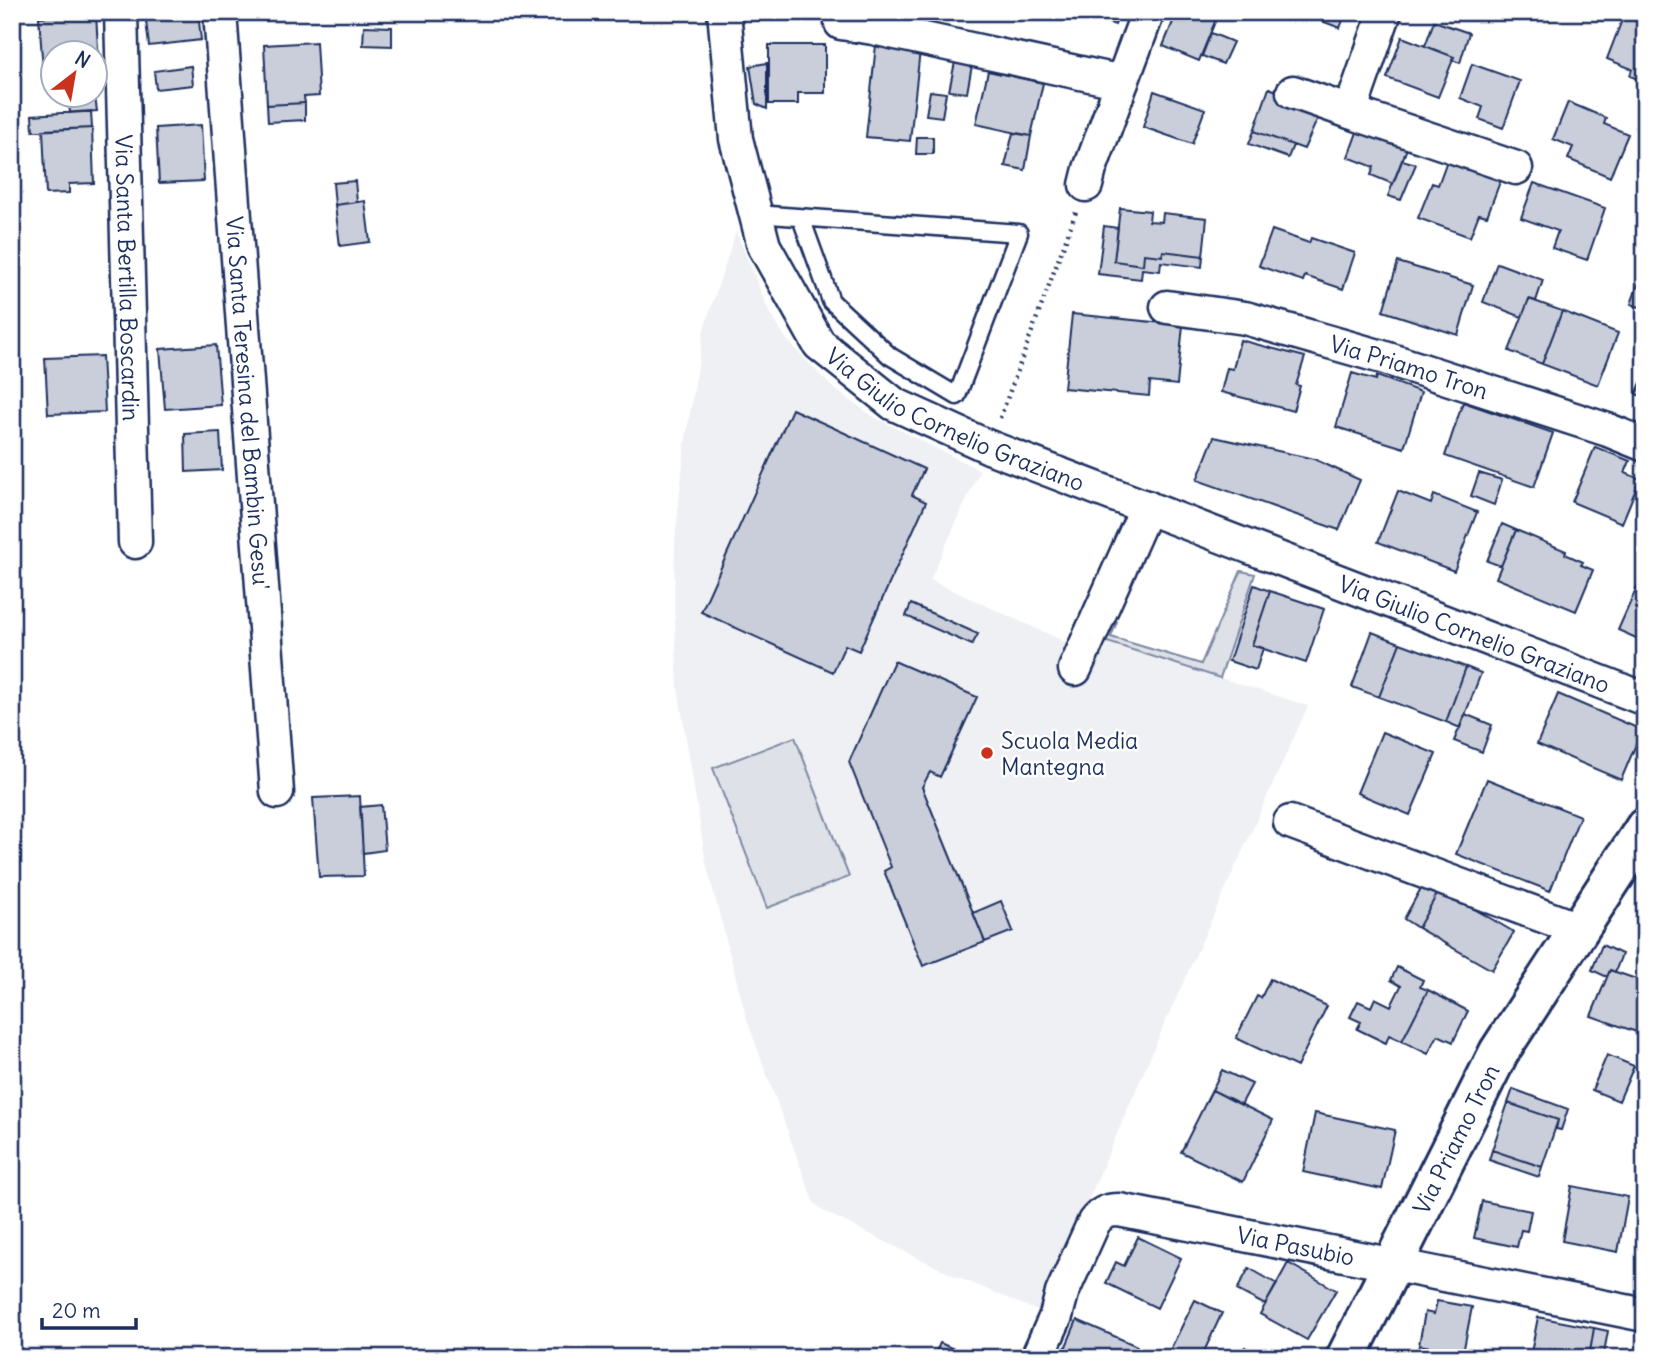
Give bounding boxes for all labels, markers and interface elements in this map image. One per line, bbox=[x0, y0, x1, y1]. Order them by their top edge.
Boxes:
north arrow bbox=[38, 38, 108, 108]
text: N bbox=[71, 46, 95, 73]
street label: Via Santa Bertilla Boscardin bbox=[110, 134, 146, 422]
street label: Via Santa Teresina del Bambin Gesu' bbox=[220, 215, 277, 590]
street label: Via Priamo Tron bbox=[1327, 328, 1492, 405]
street label: Via Giulio Cornelio Graziano bbox=[820, 341, 1089, 497]
street label: Via Giulio Cornelio Graziano bbox=[1335, 568, 1614, 699]
place label: Scuola Media Mantegna bbox=[1001, 726, 1138, 781]
marker: Scuola Media Mantegna bbox=[979, 745, 995, 761]
street label: Via Priamo Tron bbox=[1406, 1059, 1505, 1219]
street label: Via Pasubio bbox=[1234, 1219, 1357, 1271]
scale bar bbox=[42, 1286, 136, 1330]
text: 20 m bbox=[52, 1297, 101, 1324]

